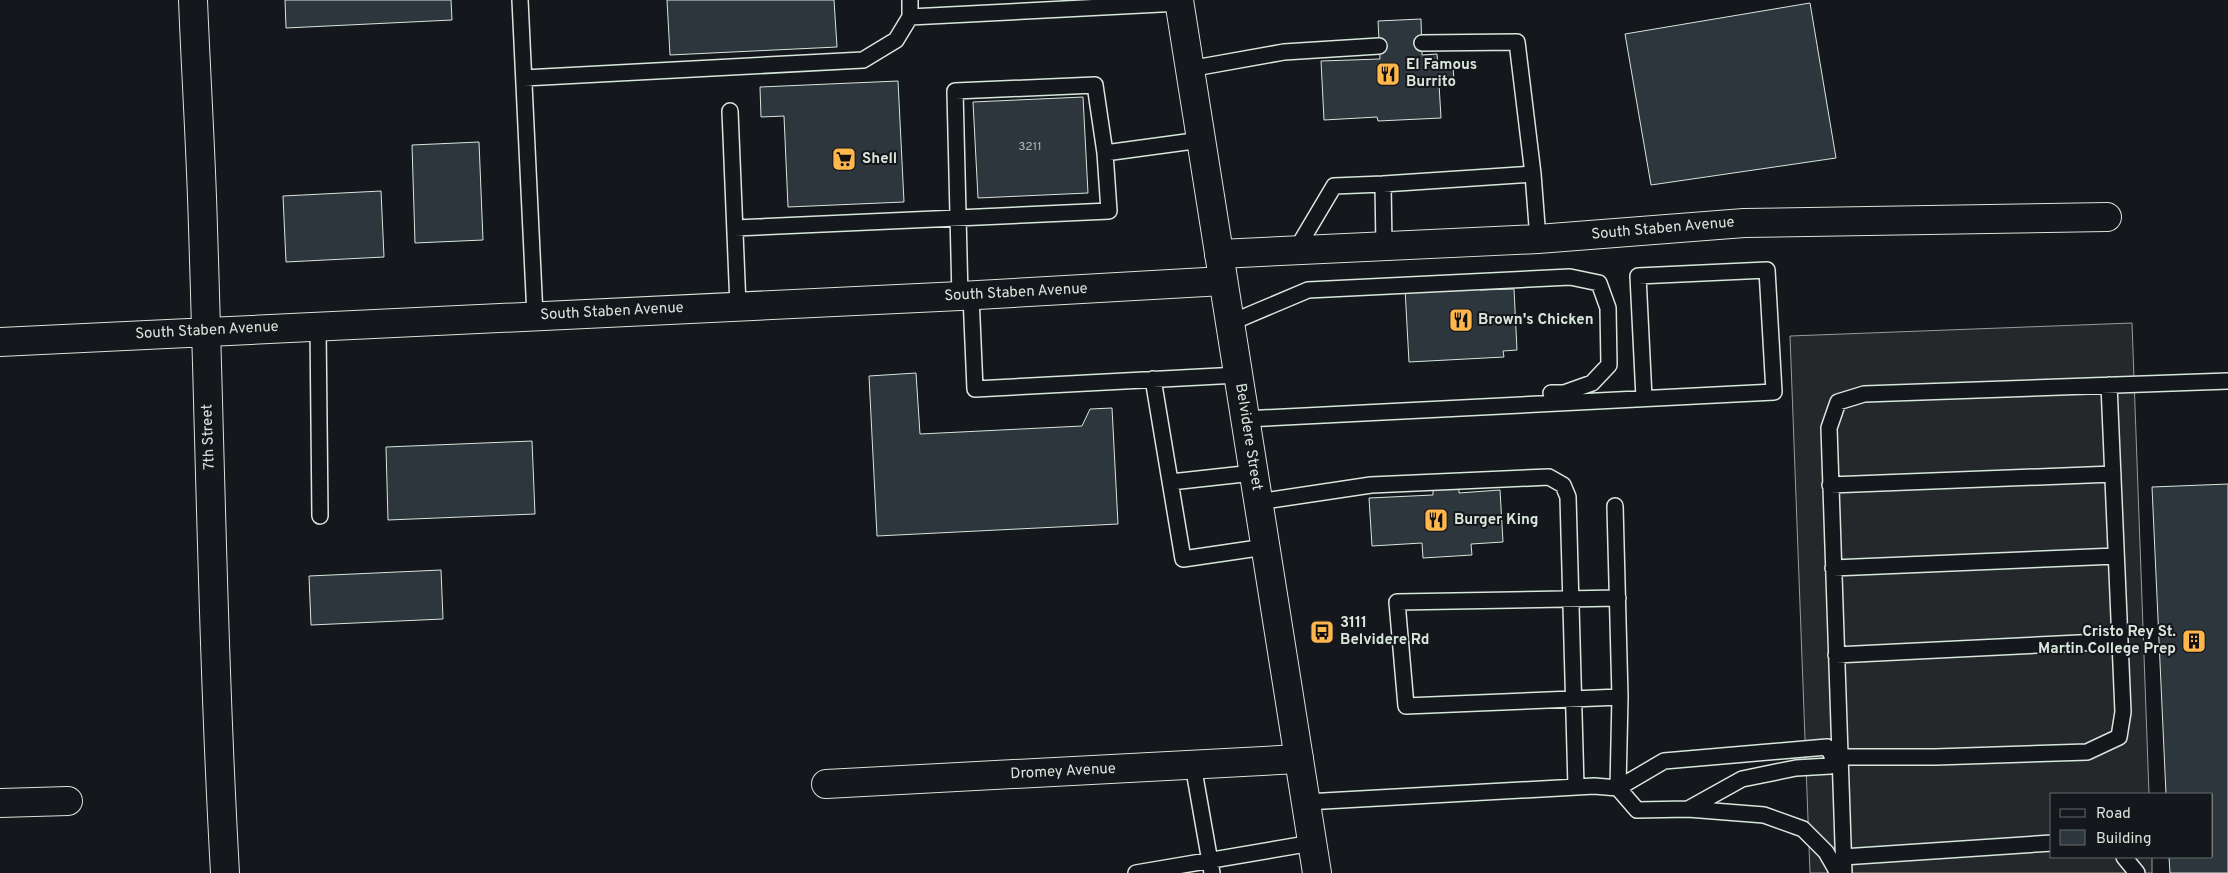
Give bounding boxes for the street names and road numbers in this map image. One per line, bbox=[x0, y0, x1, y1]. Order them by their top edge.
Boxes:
street label: South Staben Avenue bbox=[1591, 213, 1735, 245]
street label: South Staben Avenue bbox=[944, 280, 1088, 306]
street label: South Staben Avenue bbox=[540, 299, 684, 325]
street label: South Staben Avenue bbox=[135, 318, 279, 344]
street label: Belvidere Street bbox=[1230, 382, 1266, 492]
street label: 7th Street bbox=[198, 404, 220, 470]
street label: Dromey Avenue bbox=[1010, 760, 1116, 784]

